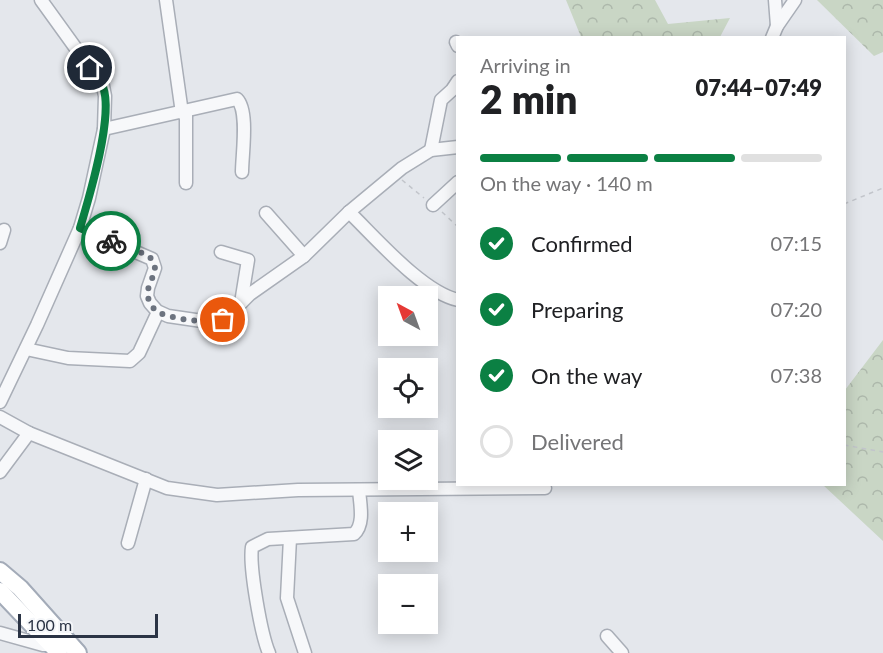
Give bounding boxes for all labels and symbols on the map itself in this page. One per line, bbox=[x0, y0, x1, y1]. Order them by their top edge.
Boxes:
pin bbox=[64, 42, 115, 93]
courier bbox=[81, 211, 141, 271]
north arrow bbox=[378, 286, 438, 346]
pin bbox=[197, 294, 248, 345]
scale bar bbox=[18, 611, 158, 638]

